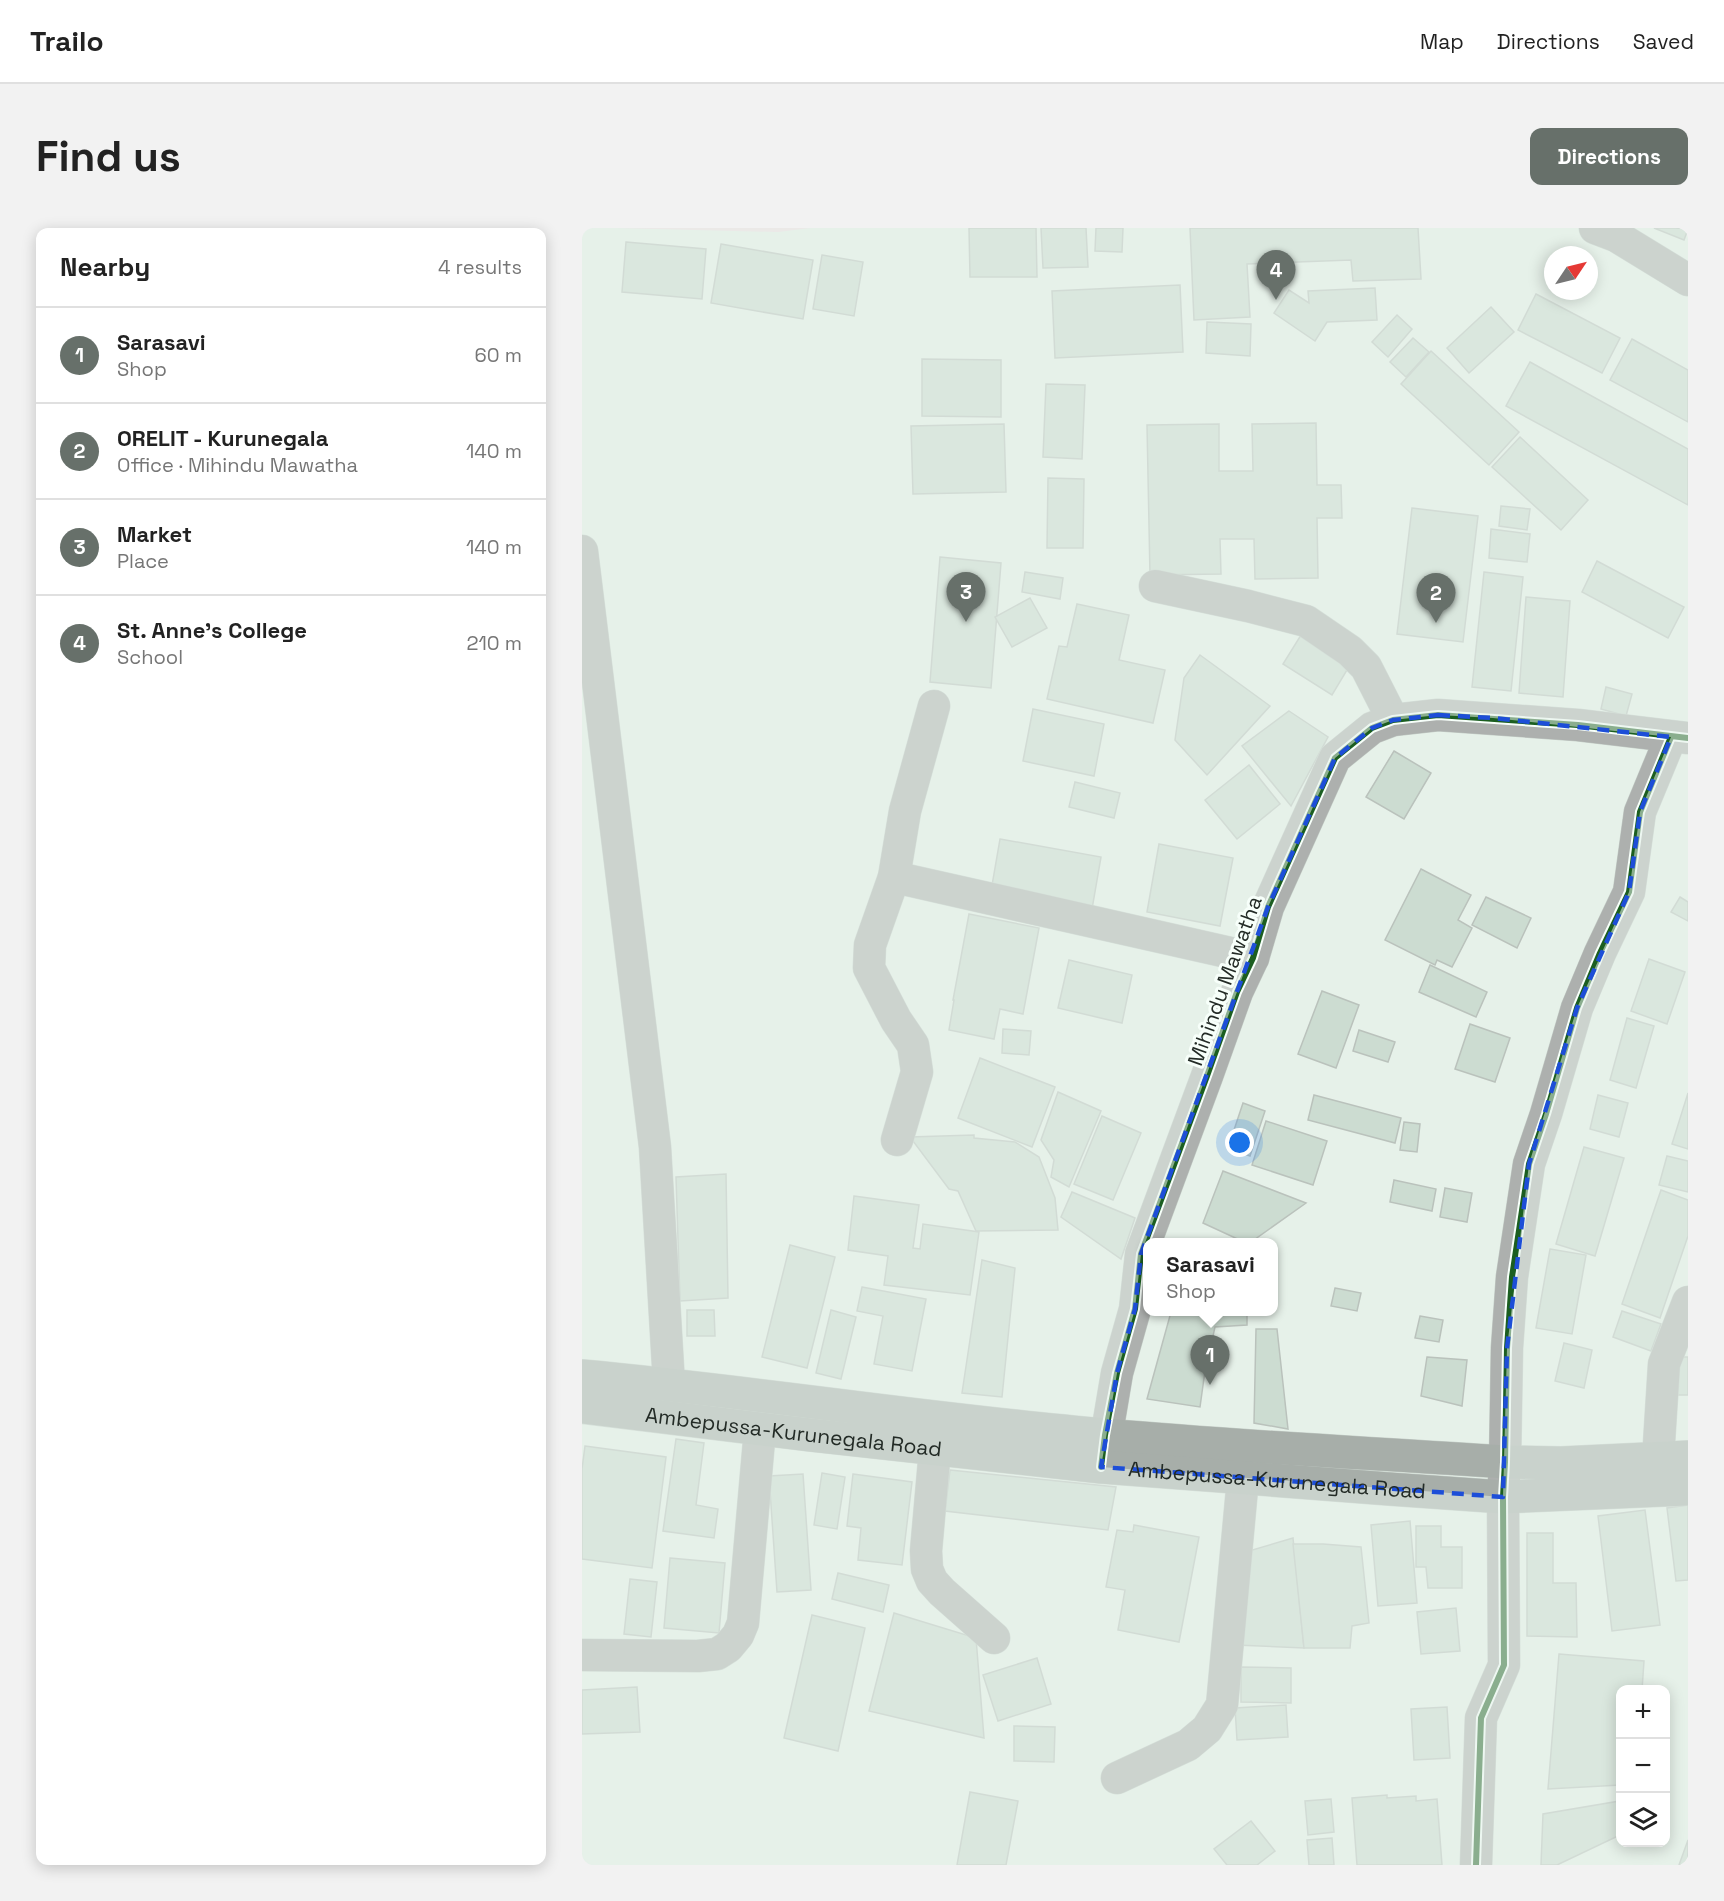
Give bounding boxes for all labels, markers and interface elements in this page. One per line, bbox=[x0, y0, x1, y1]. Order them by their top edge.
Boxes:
text: Trailo bbox=[30, 23, 104, 59]
text: Map bbox=[1420, 28, 1464, 55]
text: Directions bbox=[1497, 28, 1600, 55]
text: Saved bbox=[1633, 28, 1694, 55]
button: Directions bbox=[1530, 128, 1688, 185]
text: Find us bbox=[36, 130, 181, 183]
north arrow bbox=[1544, 246, 1598, 300]
text: Nearby bbox=[60, 250, 150, 284]
pin: 4 bbox=[1256, 250, 1296, 300]
text: 4 results bbox=[438, 254, 522, 280]
text: Sarasavi bbox=[117, 328, 206, 356]
text: 1 bbox=[75, 342, 84, 368]
text: 60 m bbox=[475, 342, 522, 368]
text: Shop bbox=[117, 356, 167, 382]
text: ORELIT - Kurunegala bbox=[117, 424, 328, 452]
text: 2 bbox=[74, 438, 85, 464]
text: 140 m bbox=[466, 438, 522, 464]
text: Office · Mihindu Mawatha bbox=[117, 452, 358, 478]
text: Market bbox=[117, 520, 192, 548]
text: 3 bbox=[73, 534, 86, 560]
text: 140 m bbox=[466, 534, 522, 560]
text: Place bbox=[117, 548, 169, 574]
pin: 3 bbox=[946, 572, 986, 622]
pin: 2 bbox=[1416, 574, 1456, 623]
text: St. Anne's College bbox=[117, 616, 307, 644]
text: 4 bbox=[73, 630, 86, 656]
text: 210 m bbox=[466, 630, 522, 656]
text: School bbox=[117, 644, 183, 670]
street label: Mihindu Mawatha bbox=[1181, 892, 1268, 1069]
your location bbox=[1225, 1128, 1254, 1157]
popup bbox=[1143, 1238, 1278, 1316]
text: Sarasavi bbox=[1166, 1250, 1255, 1278]
text: Shop bbox=[1166, 1278, 1216, 1304]
pin: 1 bbox=[1190, 1336, 1230, 1385]
street label: Ambepussa-Kurunegala Road bbox=[644, 1401, 943, 1462]
street label: Ambepussa-Kurunegala Road bbox=[1127, 1455, 1427, 1505]
map controls bbox=[1616, 1685, 1670, 1847]
button: + bbox=[1616, 1685, 1670, 1739]
button: − bbox=[1616, 1739, 1670, 1793]
button: layers bbox=[1616, 1793, 1670, 1847]

